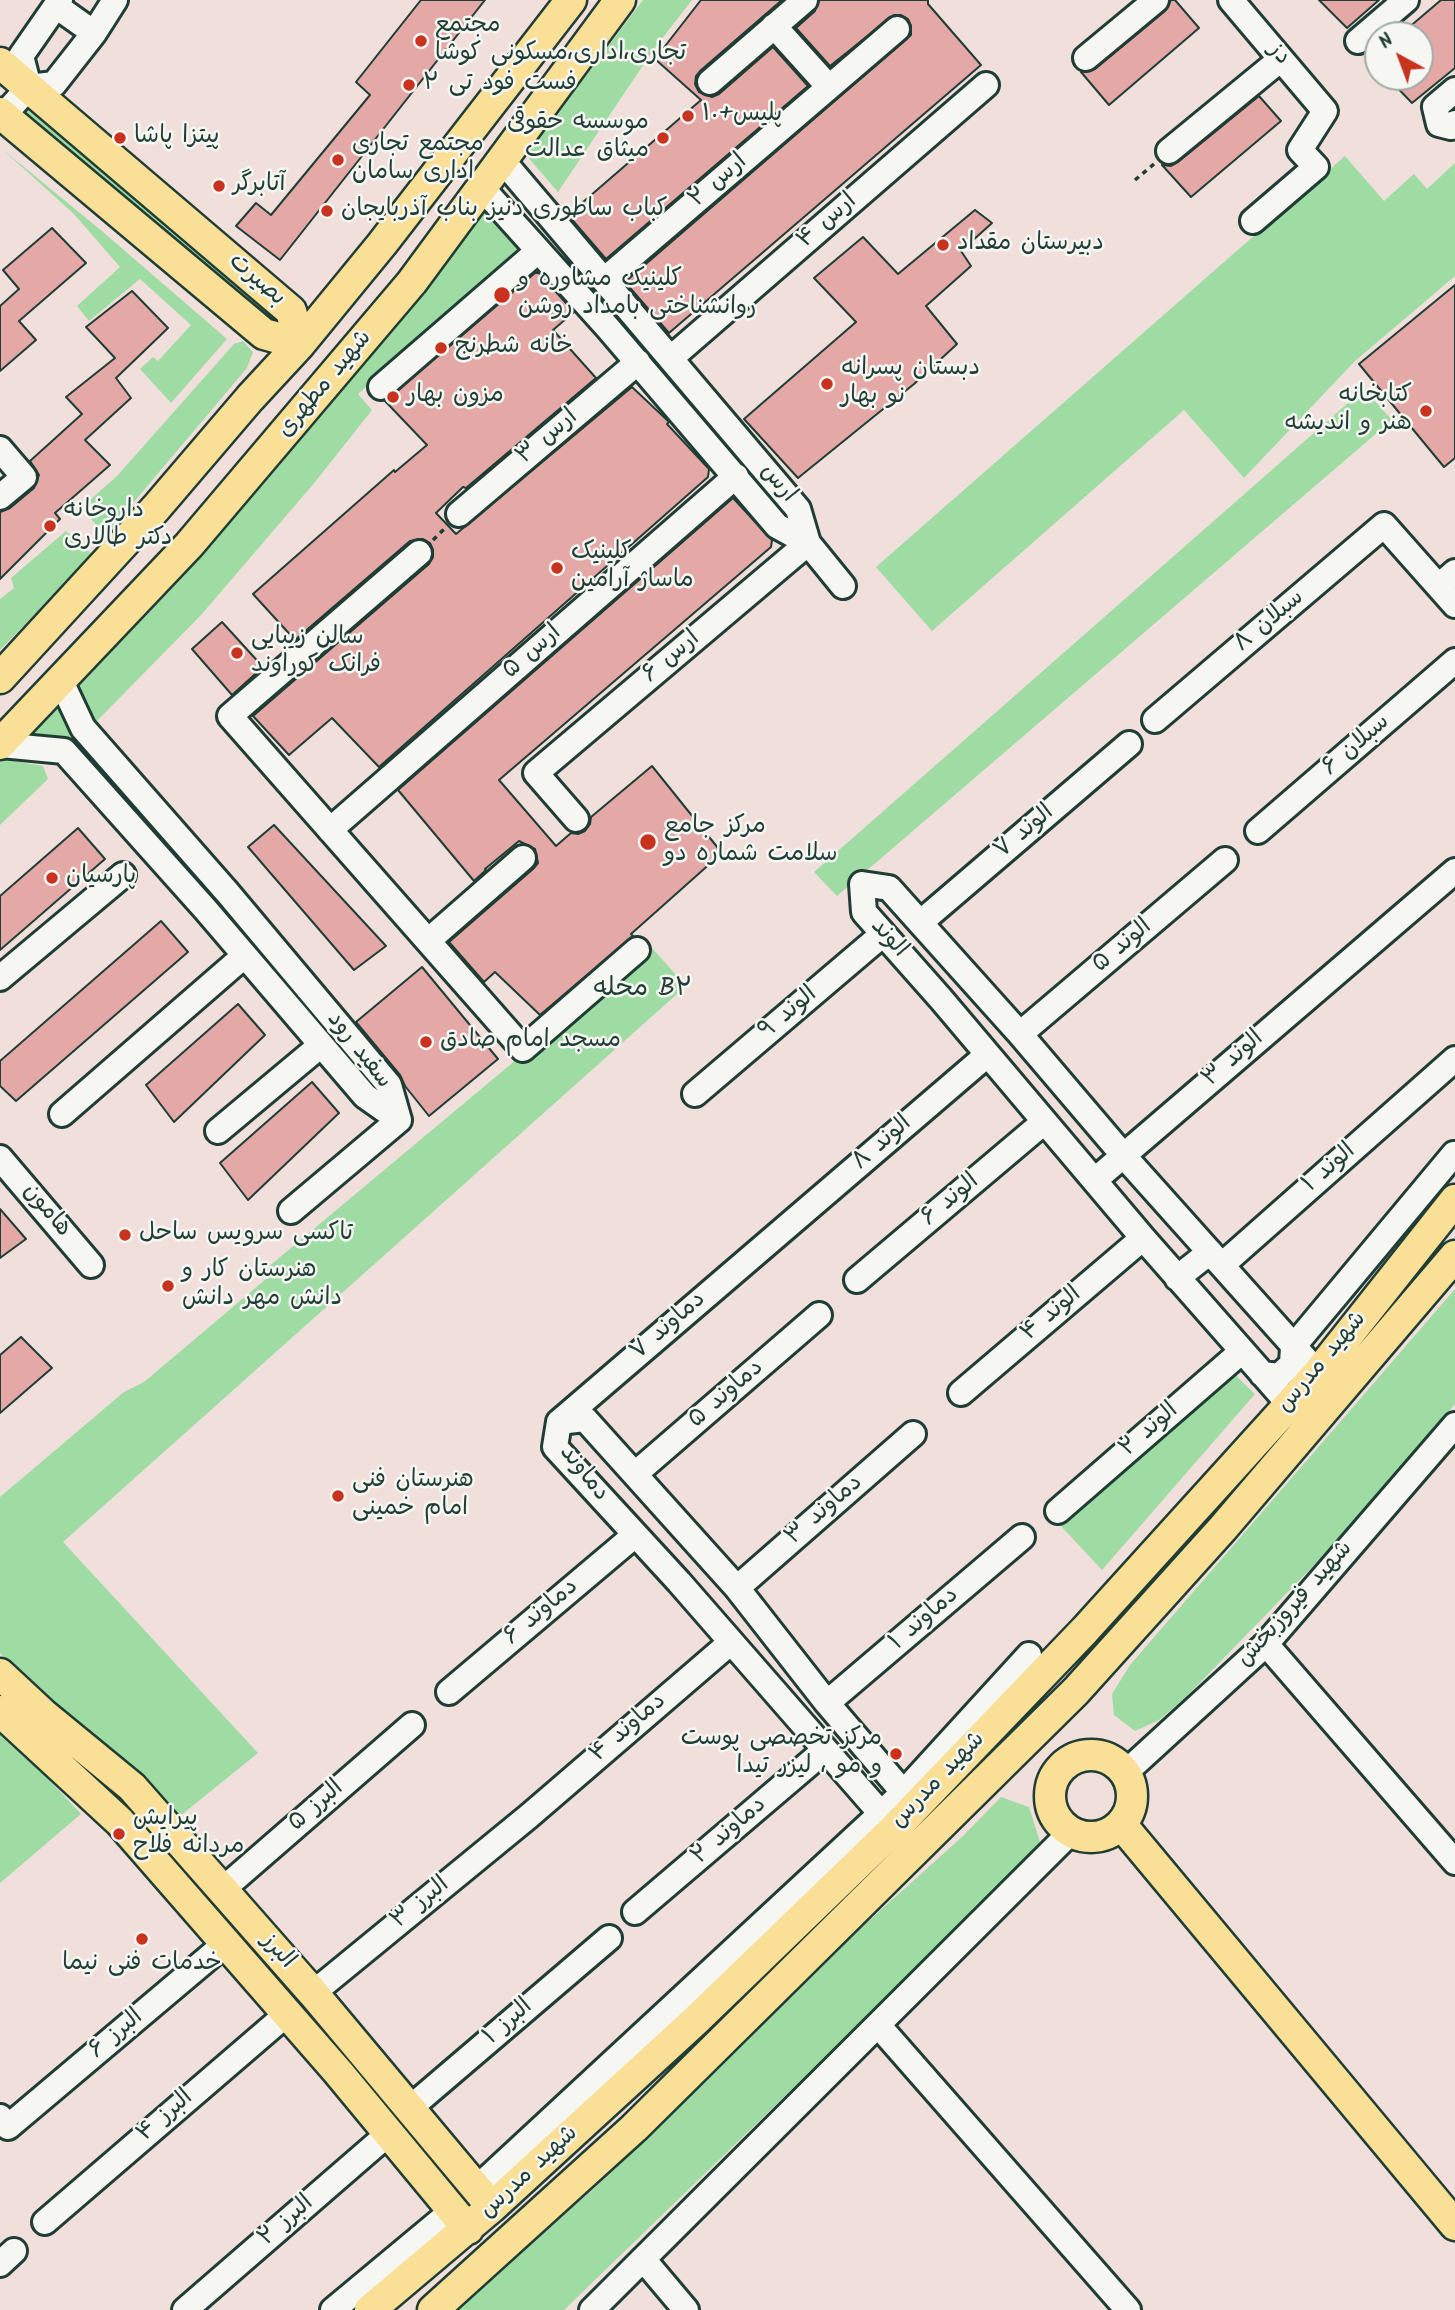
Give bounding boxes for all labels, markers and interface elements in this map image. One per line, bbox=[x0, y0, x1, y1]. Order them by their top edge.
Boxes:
place label: مجتمع تجاری،اداری،مسکونی کوشا bbox=[435, 13, 686, 69]
north arrow bbox=[1364, 21, 1434, 91]
text: N bbox=[1372, 26, 1401, 57]
marker: مجتمع تجاری،اداری،مسکونی کوشا bbox=[413, 33, 429, 49]
street label: دز bbox=[1260, 38, 1296, 72]
place label: فست فود تی ۲ bbox=[423, 71, 577, 99]
marker: فست فود تی ۲ bbox=[401, 77, 417, 93]
place label: پلیس+۱۰ bbox=[702, 102, 782, 130]
marker: پلیس+۱۰ bbox=[680, 108, 696, 124]
place label: موسسه حقوقی میثاق عدالت bbox=[507, 110, 649, 166]
place label: پیتزا پاشا bbox=[134, 124, 220, 152]
marker: پیتزا پاشا bbox=[112, 130, 128, 146]
marker: موسسه حقوقی میثاق عدالت bbox=[655, 130, 671, 146]
place label: مجتمع تجاری اداری سامان bbox=[352, 132, 484, 188]
street label: ارس ۲ bbox=[684, 149, 754, 215]
marker: مجتمع تجاری اداری سامان bbox=[330, 152, 346, 168]
place label: آتابرگر bbox=[233, 172, 285, 200]
marker: آتابرگر bbox=[211, 178, 227, 194]
street label: ارس ۴ bbox=[792, 188, 864, 256]
place label: کباب ساطوری دنیز بناب آذربایجان bbox=[341, 197, 667, 225]
marker: کباب ساطوری دنیز بناب آذربایجان bbox=[319, 203, 335, 219]
place label: دبیرستان مقداد bbox=[957, 231, 1104, 259]
marker: دبیرستان مقداد bbox=[935, 237, 951, 253]
street label: بصیرت bbox=[221, 248, 291, 314]
place label: کلینیک مشاوره و روانشناختی بامداد روشن bbox=[518, 267, 756, 323]
marker: کلینیک مشاوره و روانشناختی بامداد روشن bbox=[492, 285, 512, 305]
street label: شهید مطهری bbox=[273, 325, 379, 445]
place label: خانه شطرنج bbox=[455, 334, 573, 362]
marker: خانه شطرنج bbox=[433, 340, 449, 356]
place label: دبستان پسرانه نو بهار bbox=[841, 356, 980, 412]
marker: دبستان پسرانه نو بهار bbox=[819, 376, 835, 392]
place label: مزون بهار bbox=[407, 383, 504, 411]
place label: کتابخانه هنر و اندیشه bbox=[1284, 383, 1412, 439]
marker: مزون بهار bbox=[385, 389, 401, 405]
marker: کتابخانه هنر و اندیشه bbox=[1418, 403, 1434, 419]
street label: ارس ۳ bbox=[511, 404, 585, 472]
street label: ارس bbox=[752, 459, 802, 509]
place label: داروخانه دکتر طالاری bbox=[64, 498, 172, 554]
marker: داروخانه دکتر طالاری bbox=[42, 518, 58, 534]
place label: کلینیک ماساژ آرامین bbox=[571, 540, 694, 596]
marker: کلینیک ماساژ آرامین bbox=[549, 560, 565, 576]
street label: سبلان ۸ bbox=[1229, 584, 1311, 660]
street label: ارس ۵ bbox=[498, 620, 568, 686]
place label: سالن زیبایی فرانک کوراوند bbox=[251, 625, 381, 681]
street label: ارس ۶ bbox=[637, 626, 707, 690]
marker: سالن زیبایی فرانک کوراوند bbox=[229, 645, 245, 661]
street label: سبلان ۶ bbox=[1317, 709, 1397, 783]
street label: الوند ۷ bbox=[989, 800, 1061, 866]
place label: مرکز جامع سلامت شماره دو bbox=[664, 814, 838, 870]
marker: مرکز جامع سلامت شماره دو bbox=[638, 832, 658, 852]
place label: پارسیان bbox=[66, 864, 136, 892]
marker: پارسیان bbox=[44, 870, 60, 886]
street label: الوند bbox=[863, 914, 913, 964]
street label: الوند ۵ bbox=[1087, 914, 1159, 980]
district label: محله B۲ bbox=[593, 975, 693, 1007]
street label: الوند ۹ bbox=[754, 981, 824, 1047]
street label: سفید رود bbox=[319, 1007, 397, 1095]
street label: الوند ۳ bbox=[1197, 1026, 1271, 1094]
place label: مسجد امام صادق bbox=[440, 1028, 621, 1056]
marker: مسجد امام صادق bbox=[418, 1034, 434, 1050]
street label: الوند ۸ bbox=[847, 1110, 919, 1178]
street label: الوند ۱ bbox=[1298, 1138, 1362, 1200]
street label: الوند ۶ bbox=[916, 1169, 986, 1233]
street label: هامون bbox=[15, 1178, 77, 1244]
place label: تاکسی سرویس ساحل bbox=[139, 1221, 353, 1249]
marker: تاکسی سرویس ساحل bbox=[117, 1227, 133, 1243]
place label: هنرستان کار و دانش مهر دانش bbox=[182, 1258, 342, 1314]
marker: هنرستان کار و دانش مهر دانش bbox=[160, 1278, 176, 1294]
street label: الوند ۴ bbox=[1016, 1281, 1088, 1349]
street label: دماوند ۷ bbox=[625, 1286, 713, 1368]
street label: شهید مدرس bbox=[1272, 1306, 1374, 1420]
street label: دماوند ۵ bbox=[683, 1355, 771, 1435]
street label: الوند ۲ bbox=[1115, 1398, 1185, 1464]
street label: دماوند bbox=[552, 1440, 614, 1508]
place label: هنرستان فنی امام خمینی bbox=[352, 1468, 474, 1524]
street label: دماوند ۳ bbox=[780, 1470, 870, 1552]
marker: هنرستان فنی امام خمینی bbox=[330, 1488, 346, 1504]
street label: شهید فیروزبخش bbox=[1232, 1536, 1360, 1674]
street label: دماوند ۶ bbox=[499, 1574, 585, 1652]
street label: دماوند ۱ bbox=[884, 1582, 966, 1658]
street label: دماوند ۴ bbox=[585, 1688, 673, 1770]
place label: مرکز تخصصی پوست و مو ، لیزر تیدا bbox=[681, 1726, 882, 1782]
street label: شهید مدرس bbox=[886, 1726, 992, 1836]
marker: مرکز تخصصی پوست و مو ، لیزر تیدا bbox=[888, 1746, 904, 1762]
street label: البرز ۵ bbox=[283, 1775, 351, 1839]
street label: دماوند ۲ bbox=[687, 1792, 773, 1872]
place label: پیرایش مردانه فلاح bbox=[133, 1806, 244, 1862]
marker: پیرایش مردانه فلاح bbox=[111, 1826, 127, 1842]
street label: البرز ۳ bbox=[386, 1872, 456, 1936]
street label: البرز bbox=[254, 1928, 300, 1976]
marker: خدمات فنی نیما bbox=[134, 1931, 150, 1947]
place label: خدمات فنی نیما bbox=[62, 1951, 222, 1979]
street label: البرز ۱ bbox=[478, 1994, 540, 2052]
street label: البرز ۶ bbox=[84, 2004, 150, 2066]
street label: البرز ۴ bbox=[132, 2085, 200, 2149]
street label: شهید مدرس bbox=[475, 2120, 585, 2226]
street label: البرز ۲ bbox=[254, 2190, 320, 2254]

